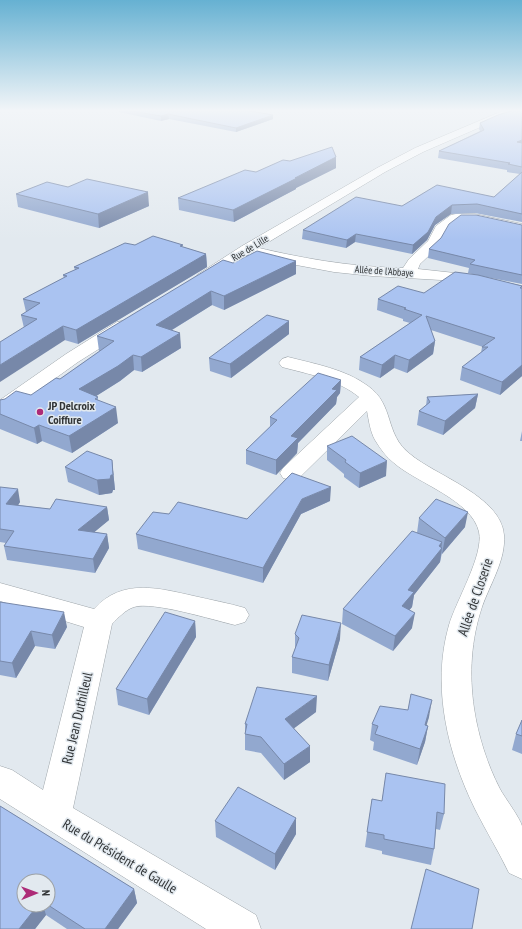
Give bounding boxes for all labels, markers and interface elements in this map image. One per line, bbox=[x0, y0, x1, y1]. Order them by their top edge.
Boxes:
street label: Rue de Lille bbox=[229, 232, 271, 264]
street label: Allée de l'Abbaye bbox=[354, 262, 414, 280]
place label: JP Delcroix Coiffure bbox=[47, 398, 95, 427]
marker: JP Delcroix Coiffure bbox=[35, 407, 45, 417]
street label: Allée de Closerie bbox=[453, 555, 497, 638]
street label: Rue Jean Duthilleul bbox=[58, 670, 96, 766]
street label: Rue du Président de Gaulle bbox=[59, 815, 181, 897]
north arrow bbox=[16, 873, 56, 913]
text: N bbox=[39, 890, 53, 896]

